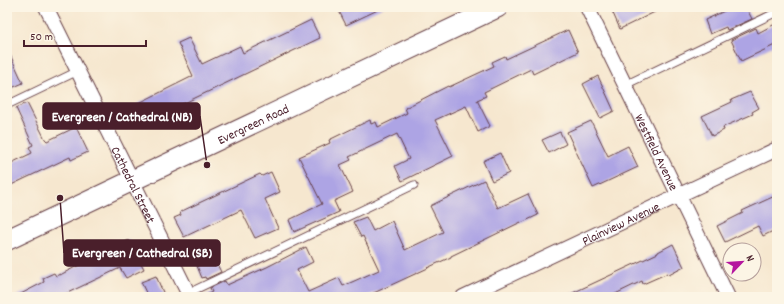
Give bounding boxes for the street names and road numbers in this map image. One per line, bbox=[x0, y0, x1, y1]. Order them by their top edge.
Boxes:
street label: Evergreen Road bbox=[215, 101, 293, 151]
street label: Westfield Avenue bbox=[628, 111, 682, 195]
street label: Cathedral Street bbox=[105, 144, 159, 227]
street label: Plainview Avenue bbox=[579, 198, 664, 252]

